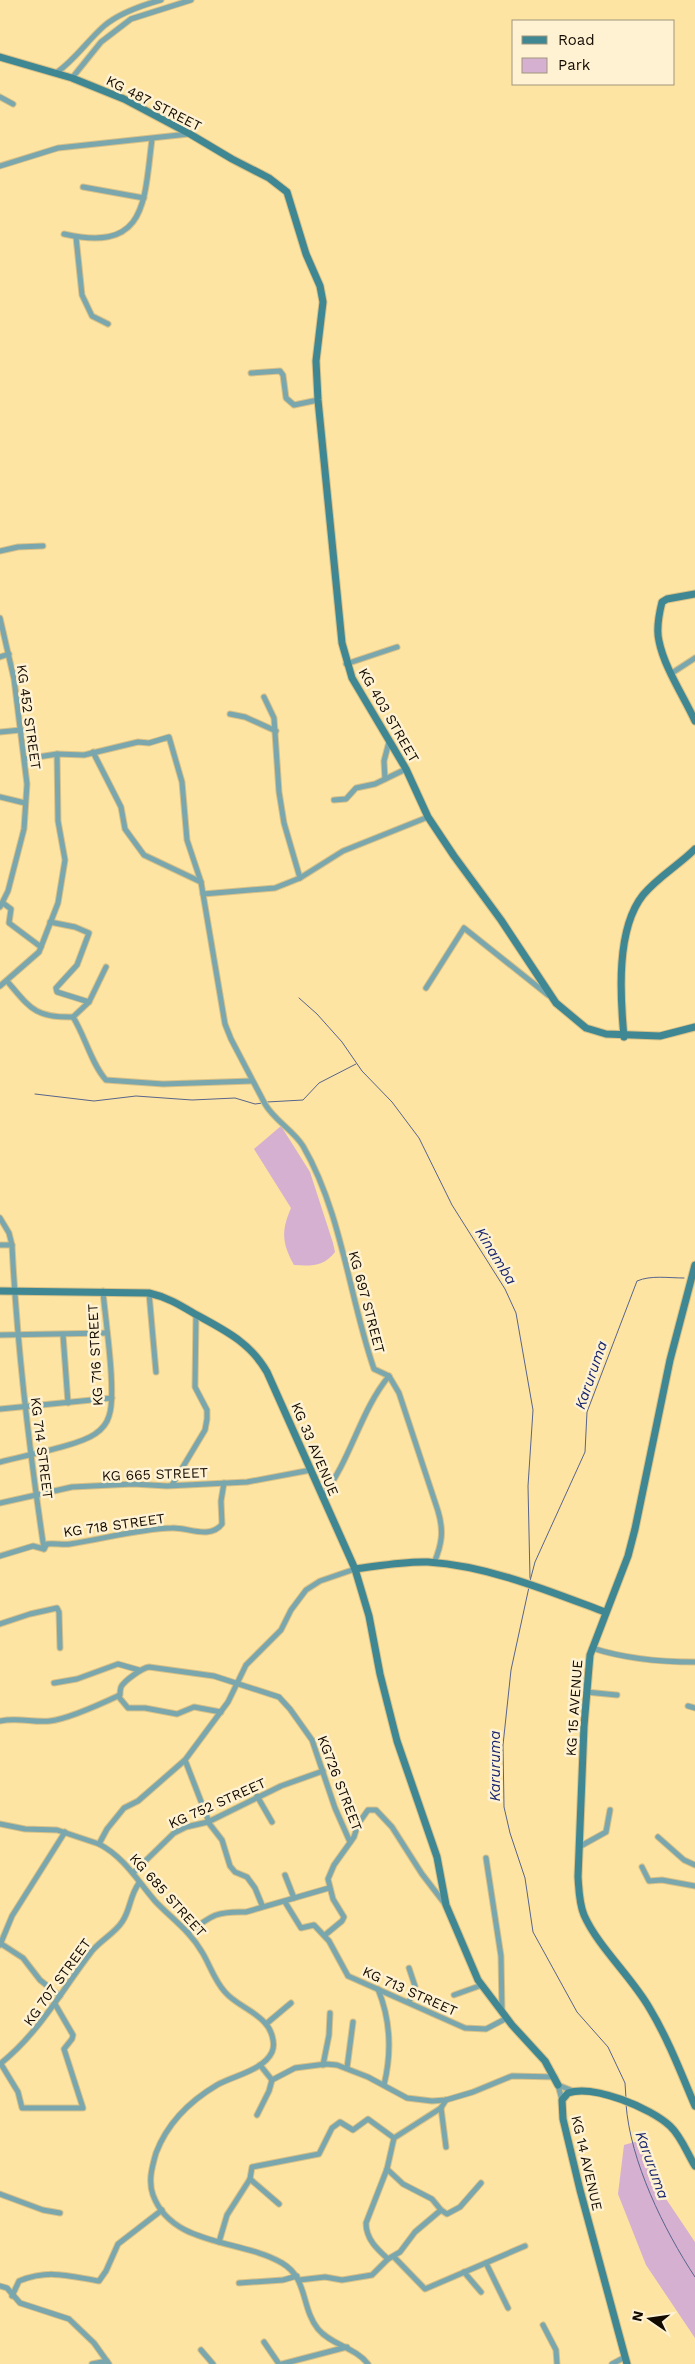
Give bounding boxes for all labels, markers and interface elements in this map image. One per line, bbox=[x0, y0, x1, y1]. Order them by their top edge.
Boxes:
legend bbox=[512, 20, 675, 85]
text: Road bbox=[558, 31, 595, 49]
text: Park bbox=[558, 56, 591, 74]
street label: KG 487 STREET bbox=[104, 72, 205, 134]
street label: KG 452 STREET bbox=[14, 663, 44, 771]
street label: KG 403 STREET bbox=[356, 665, 423, 765]
water label: Kinamba bbox=[471, 1224, 521, 1288]
street label: KG 697 STREET bbox=[346, 1249, 389, 1355]
street label: KG 716 STREET bbox=[84, 1303, 106, 1407]
water label: Karuruma bbox=[571, 1339, 611, 1411]
street label: KG 714 STREET bbox=[28, 1396, 56, 1500]
street label: KG 33 AVENUE bbox=[288, 1400, 342, 1498]
street label: KG 665 STREET bbox=[102, 1464, 209, 1484]
street label: KG 718 STREET bbox=[62, 1510, 166, 1540]
street label: KG 15 AVENUE bbox=[563, 1659, 585, 1757]
water label: Karuruma bbox=[486, 1731, 504, 1801]
street label: KG726 STREET bbox=[314, 1733, 366, 1833]
street label: KG 752 STREET bbox=[166, 1774, 269, 1832]
street label: KG 685 STREET bbox=[126, 1850, 210, 1940]
street label: KG 707 STREET bbox=[20, 1935, 94, 2029]
street label: KG 713 STREET bbox=[360, 1963, 460, 2019]
street label: KG 14 AVENUE bbox=[568, 2114, 606, 2212]
water label: Karuruma bbox=[631, 2129, 673, 2201]
north arrow bbox=[625, 2294, 675, 2344]
text: N bbox=[628, 2309, 646, 2323]

